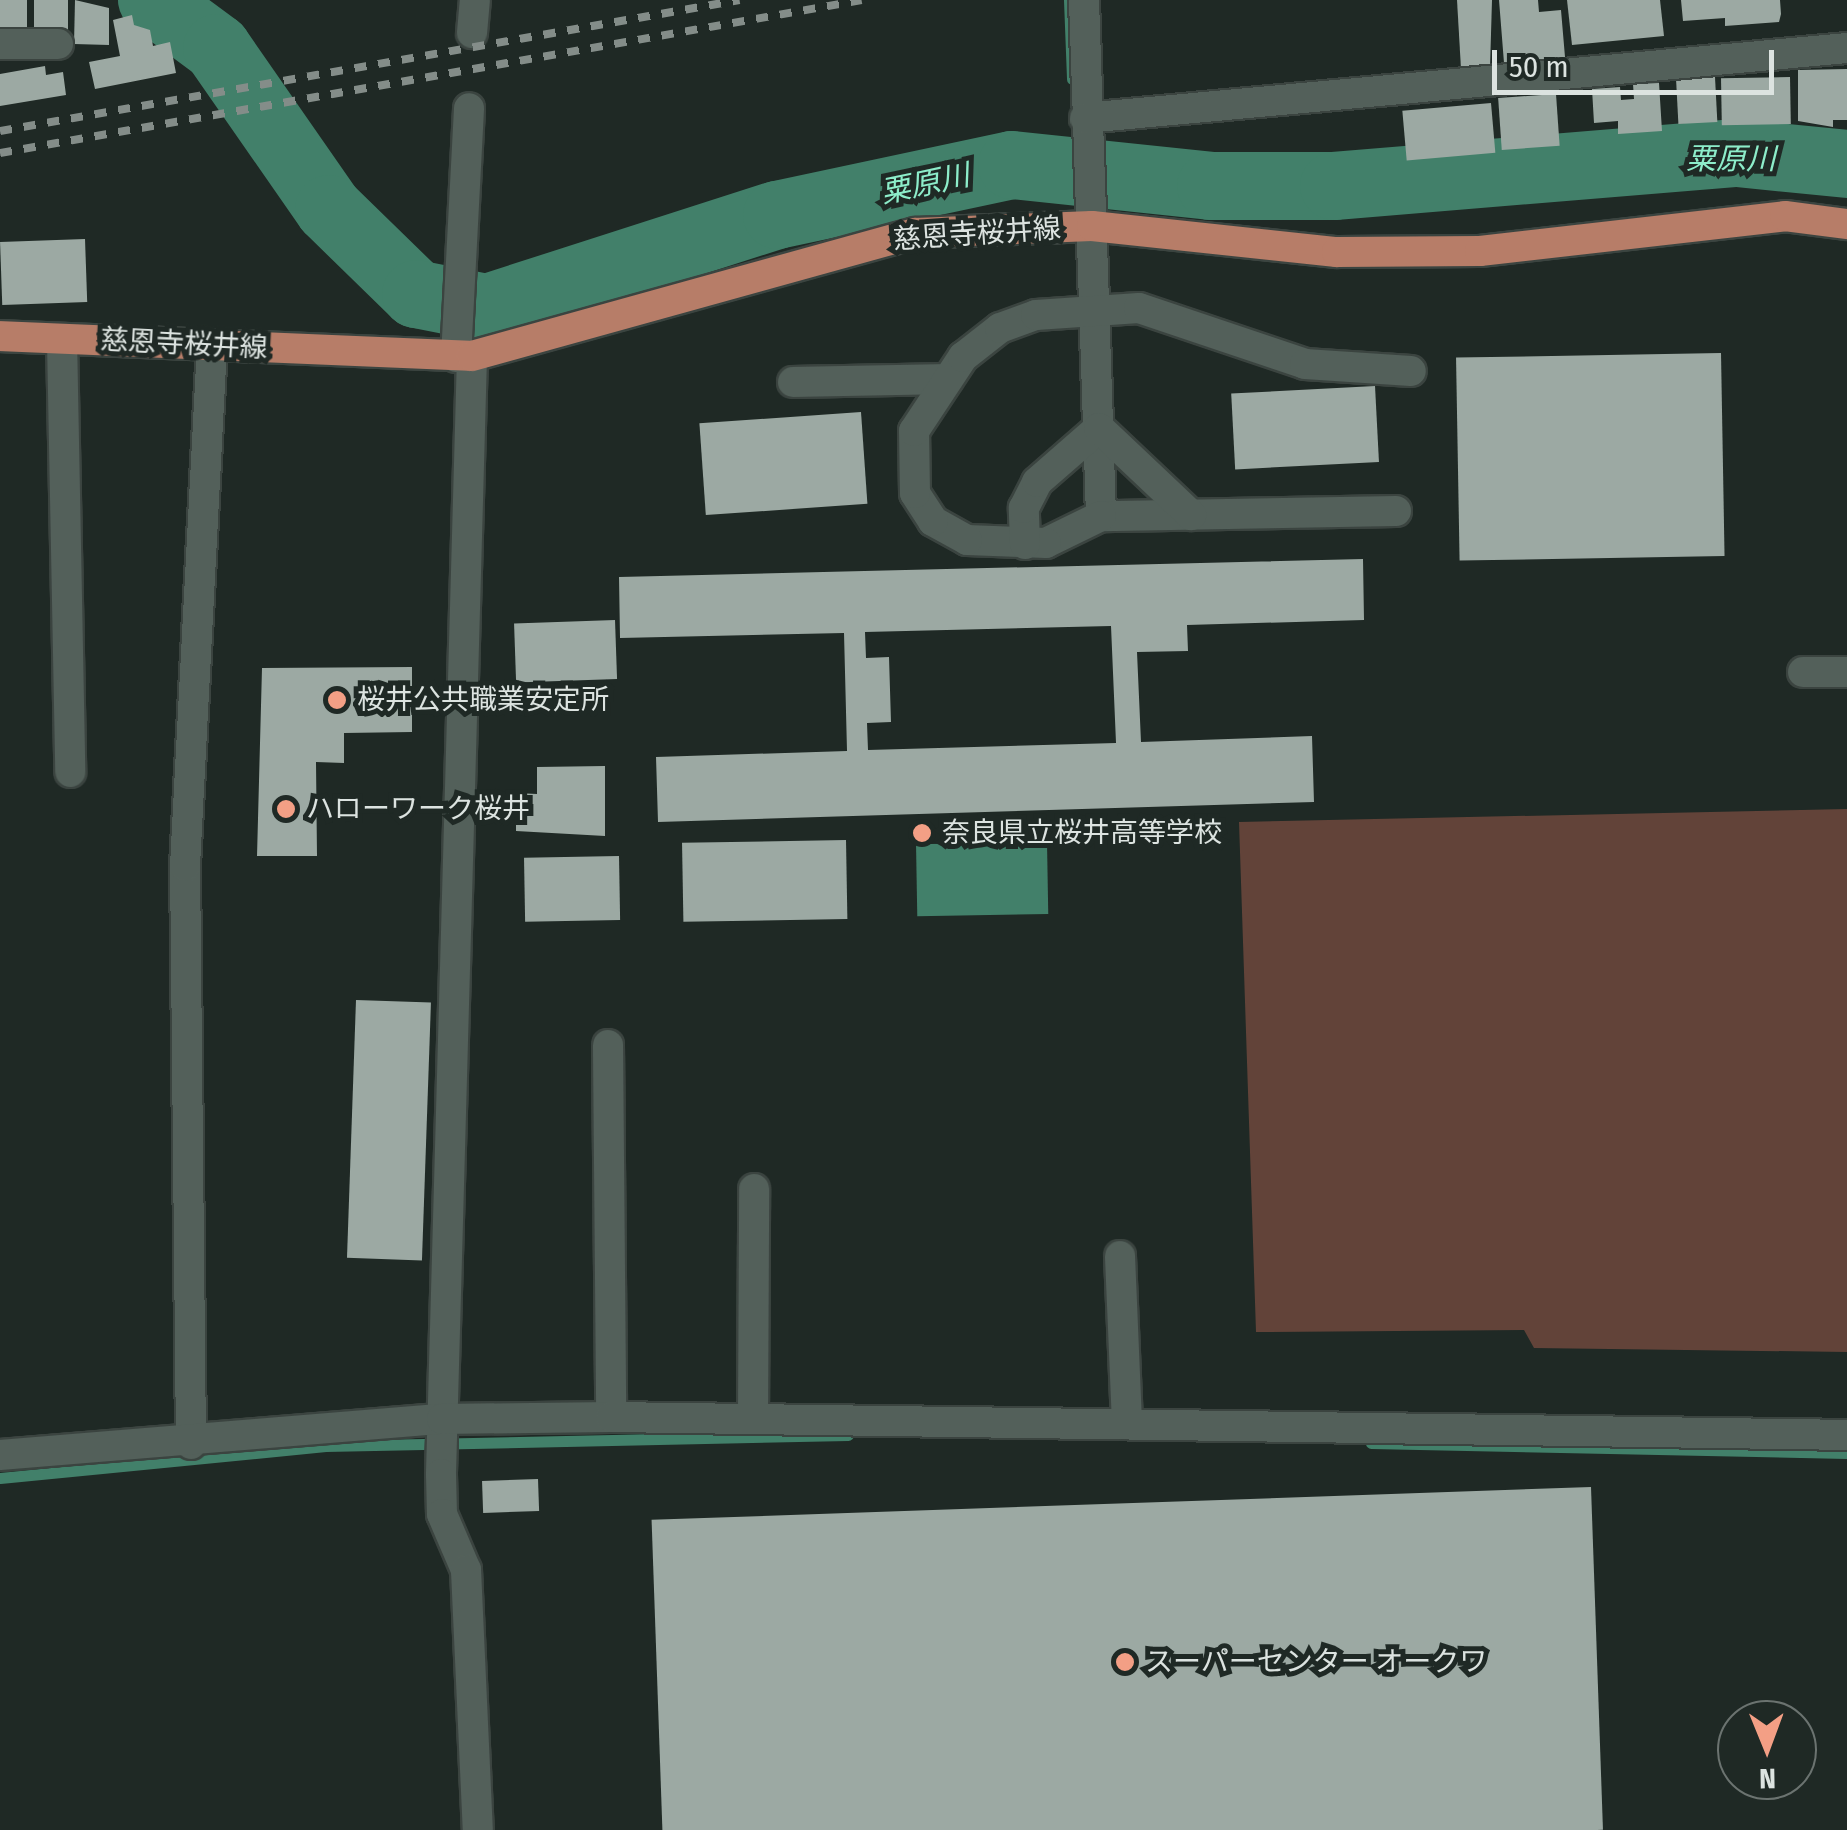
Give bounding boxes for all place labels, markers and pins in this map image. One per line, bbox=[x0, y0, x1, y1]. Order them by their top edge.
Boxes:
place label: 桜井公共職業安定所 bbox=[357, 683, 609, 717]
marker: 桜井公共職業安定所 bbox=[326, 689, 348, 711]
place label: ハローワーク桜井 bbox=[306, 792, 530, 826]
marker: ハローワーク桜井 bbox=[275, 798, 297, 820]
place label: 奈良県立桜井高等学校 bbox=[942, 816, 1222, 850]
marker: 奈良県立桜井高等学校 bbox=[911, 822, 933, 844]
place label: スーパーセンター オークワ bbox=[1145, 1645, 1488, 1679]
marker: スーパーセンター オークワ bbox=[1114, 1651, 1136, 1673]

